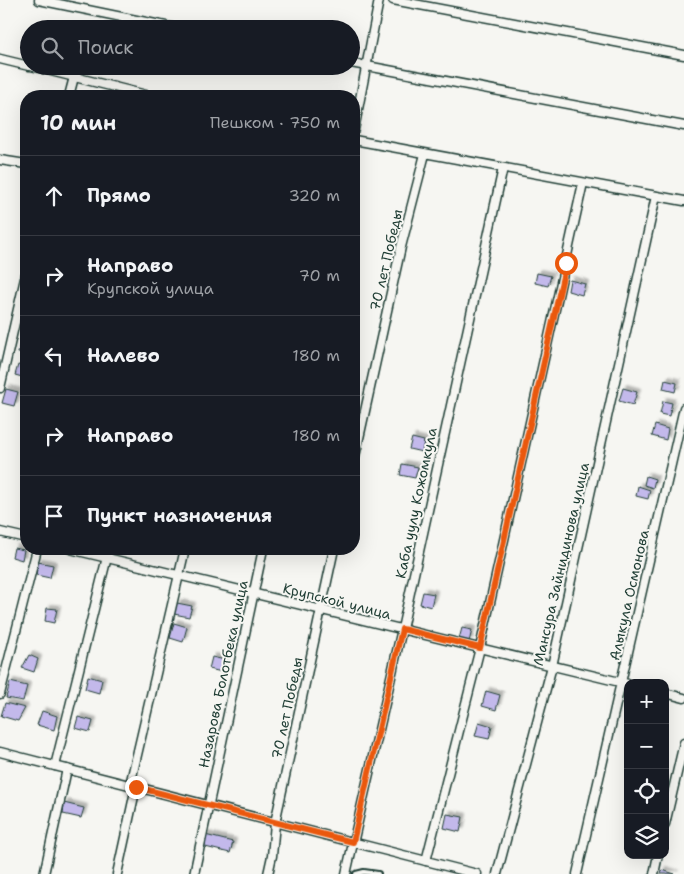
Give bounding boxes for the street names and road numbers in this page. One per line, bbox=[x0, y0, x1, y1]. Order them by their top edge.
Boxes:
street label: 70 лет Победы bbox=[366, 207, 406, 313]
street label: Каба уулу Кожомкула bbox=[391, 426, 441, 580]
street label: Мансура Зайнидинова улица bbox=[529, 460, 593, 667]
street label: Алыкула Осмонова bbox=[605, 527, 653, 662]
street label: Назарова Болотбека улица bbox=[194, 578, 252, 769]
street label: Крупской улица bbox=[281, 579, 393, 623]
street label: 70 лет Победы bbox=[267, 655, 307, 761]

